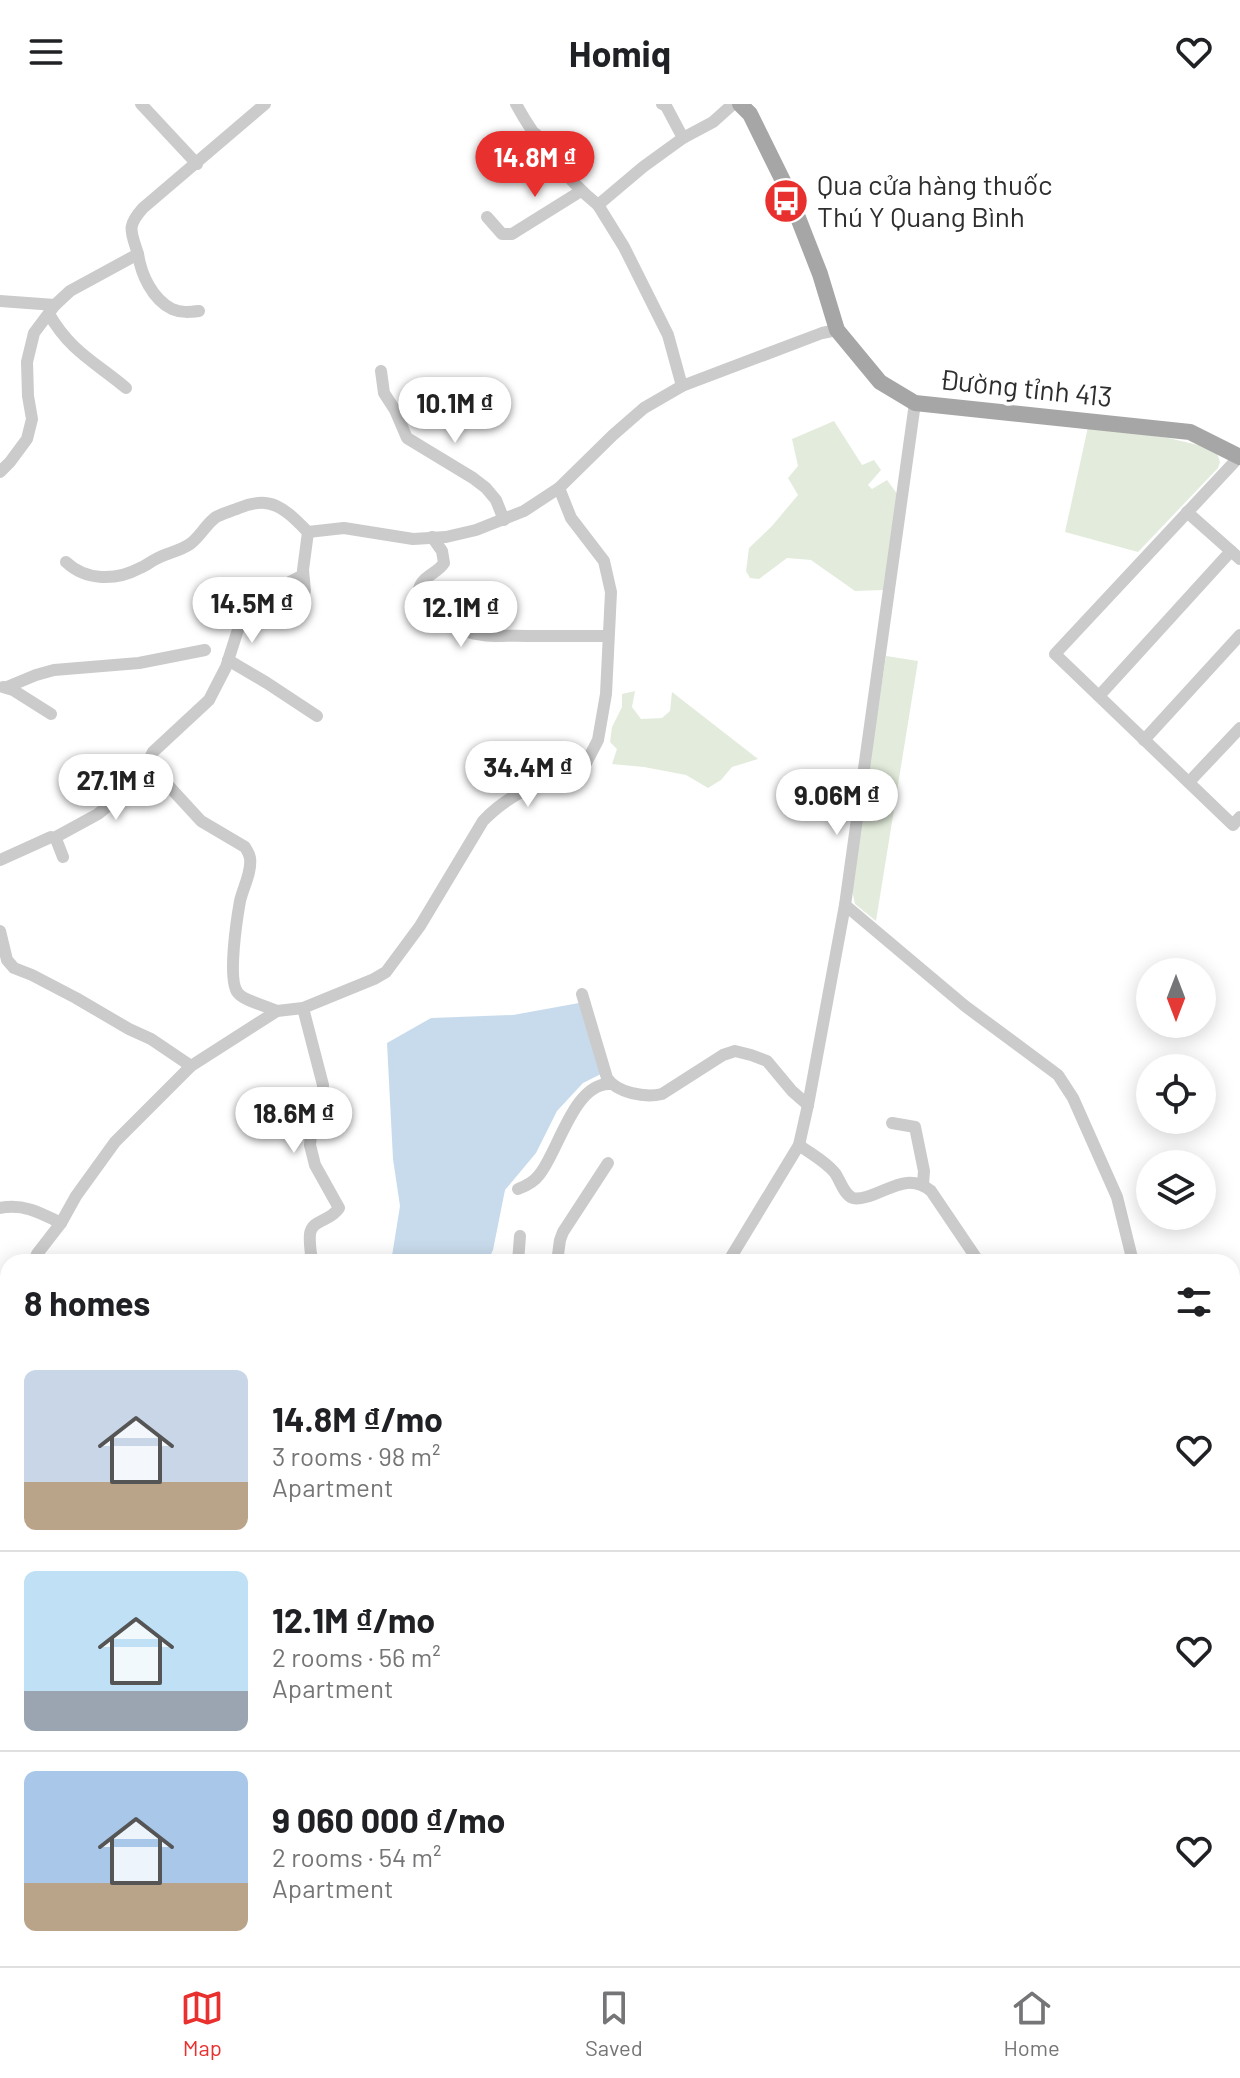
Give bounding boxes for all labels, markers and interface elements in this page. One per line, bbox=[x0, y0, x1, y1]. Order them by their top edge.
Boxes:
icon: menu bbox=[24, 30, 68, 74]
icon: heart bbox=[1172, 30, 1216, 74]
text: Homiq bbox=[569, 31, 671, 74]
pin: 14.8M ₫ bbox=[461, 131, 609, 199]
text: 14.8M ₫ bbox=[493, 141, 577, 172]
place label: Qua cửa hàng thuốc Thú Y Quang Bình bbox=[817, 167, 1053, 233]
bus stop icon: Qua cửa hàng thuốc Thú Y Quang Bình bbox=[762, 177, 810, 225]
street label: Đường tỉnh 413 bbox=[938, 361, 1114, 413]
pin: 10.1M ₫ bbox=[381, 377, 529, 445]
text: 10.1M ₫ bbox=[416, 387, 494, 418]
pin: 14.5M ₫ bbox=[178, 577, 326, 645]
pin: 12.1M ₫ bbox=[387, 581, 535, 649]
text: 14.5M ₫ bbox=[210, 587, 294, 618]
text: 12.1M ₫ bbox=[422, 591, 500, 622]
pin: 34.4M ₫ bbox=[454, 741, 602, 809]
text: 34.4M ₫ bbox=[483, 751, 573, 782]
pin: 27.1M ₫ bbox=[42, 754, 190, 822]
text: 27.1M ₫ bbox=[76, 764, 156, 795]
pin: 9.06M ₫ bbox=[763, 769, 911, 837]
text: 9.06M ₫ bbox=[794, 779, 880, 810]
north arrow bbox=[1136, 958, 1216, 1038]
map controls bbox=[1136, 958, 1216, 1230]
button: locate bbox=[1136, 1054, 1216, 1134]
pin: 18.6M ₫ bbox=[220, 1087, 368, 1155]
text: 18.6M ₫ bbox=[253, 1097, 335, 1128]
button: layers bbox=[1136, 1150, 1216, 1230]
icon: filters bbox=[1172, 1280, 1216, 1324]
text: 8 homes bbox=[24, 1282, 150, 1323]
text: 14.8M ₫/mo bbox=[272, 1398, 443, 1439]
icon: home bbox=[88, 1402, 184, 1498]
icon: heart bbox=[1172, 1428, 1216, 1472]
text: 3 rooms · 98 m² bbox=[272, 1440, 440, 1471]
text: Apartment bbox=[272, 1471, 393, 1502]
text: 12.1M ₫/mo bbox=[272, 1599, 435, 1640]
icon: home bbox=[88, 1603, 184, 1699]
icon: heart bbox=[1172, 1629, 1216, 1673]
text: 2 rooms · 56 m² bbox=[272, 1641, 441, 1672]
text: Apartment bbox=[272, 1672, 393, 1703]
text: 9 060 000 ₫/mo bbox=[272, 1799, 505, 1840]
icon: home bbox=[88, 1803, 184, 1899]
icon: heart bbox=[1172, 1829, 1216, 1873]
text: 2 rooms · 54 m² bbox=[272, 1841, 442, 1872]
text: Apartment bbox=[272, 1872, 393, 1903]
tab: Map bbox=[180, 1986, 224, 2060]
tab: Saved bbox=[585, 1986, 643, 2060]
tab: Home bbox=[1003, 1986, 1060, 2060]

